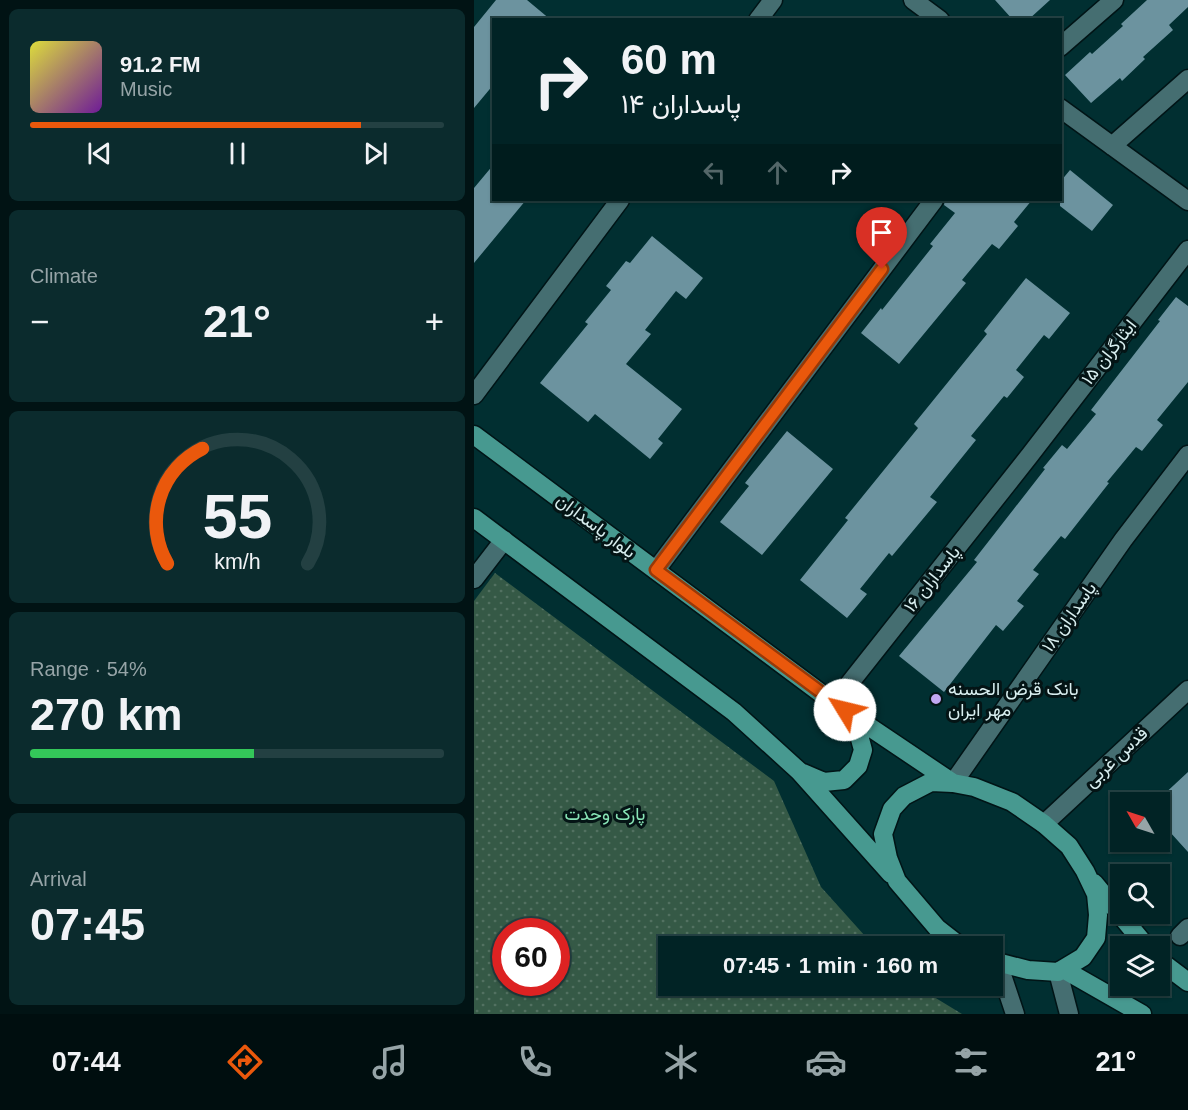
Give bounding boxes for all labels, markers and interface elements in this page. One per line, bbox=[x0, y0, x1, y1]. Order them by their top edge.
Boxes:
text: 60 m bbox=[621, 36, 717, 83]
icon: right bbox=[522, 42, 600, 120]
text: 91.2 FM bbox=[120, 52, 201, 77]
text: Music bbox=[120, 78, 172, 100]
text: پاسداران ۱۴ bbox=[621, 89, 741, 119]
icon: previous bbox=[83, 137, 116, 170]
icon: pause bbox=[221, 137, 254, 170]
icon: next bbox=[359, 137, 392, 170]
icon: left bbox=[698, 156, 731, 189]
icon: ahead bbox=[761, 156, 794, 189]
icon: right bbox=[824, 156, 857, 189]
pin bbox=[856, 207, 907, 269]
icon: arrive bbox=[865, 216, 898, 249]
text: Climate bbox=[30, 265, 98, 287]
text: 21° bbox=[203, 296, 271, 347]
text: − bbox=[30, 303, 49, 340]
text: + bbox=[425, 303, 444, 340]
street label: ایثارگران ۱۵ bbox=[1077, 316, 1141, 389]
text: 55 bbox=[202, 482, 272, 551]
street label: بلوار پاسداران bbox=[551, 490, 640, 564]
street label: پاسداران ۱۶ bbox=[900, 542, 966, 617]
text: km/h bbox=[214, 550, 260, 574]
street label: پاسداران ۱۸ bbox=[1038, 578, 1102, 657]
text: Range · 54% bbox=[30, 658, 147, 680]
position arrow bbox=[813, 678, 877, 742]
place label: بانک قرض الحسنه مهر ایران bbox=[948, 679, 1079, 721]
text: 270 km bbox=[30, 689, 183, 740]
marker: بانک قرض الحسنه مهر ایران bbox=[929, 692, 943, 706]
street label: قدس غربی bbox=[1080, 723, 1152, 792]
north arrow bbox=[1110, 792, 1170, 852]
map controls bbox=[1110, 792, 1170, 996]
park label: پارک وحدت bbox=[565, 804, 645, 826]
button: search bbox=[1110, 864, 1170, 924]
text: Arrival bbox=[30, 868, 87, 890]
text: 07:45 bbox=[30, 899, 145, 950]
speed limit sign: 60 bbox=[492, 918, 570, 996]
button: layers bbox=[1110, 936, 1170, 996]
text: 07:45 · 1 min · 160 m bbox=[723, 953, 938, 978]
icon: directions bbox=[224, 1041, 266, 1083]
icon: music bbox=[369, 1041, 411, 1083]
icon: phone bbox=[514, 1041, 556, 1083]
icon: climate bbox=[660, 1041, 702, 1083]
icon: car bbox=[805, 1041, 847, 1083]
icon: filters bbox=[950, 1041, 992, 1083]
text: 07:44 bbox=[52, 1047, 121, 1077]
text: 21° bbox=[1095, 1047, 1136, 1077]

